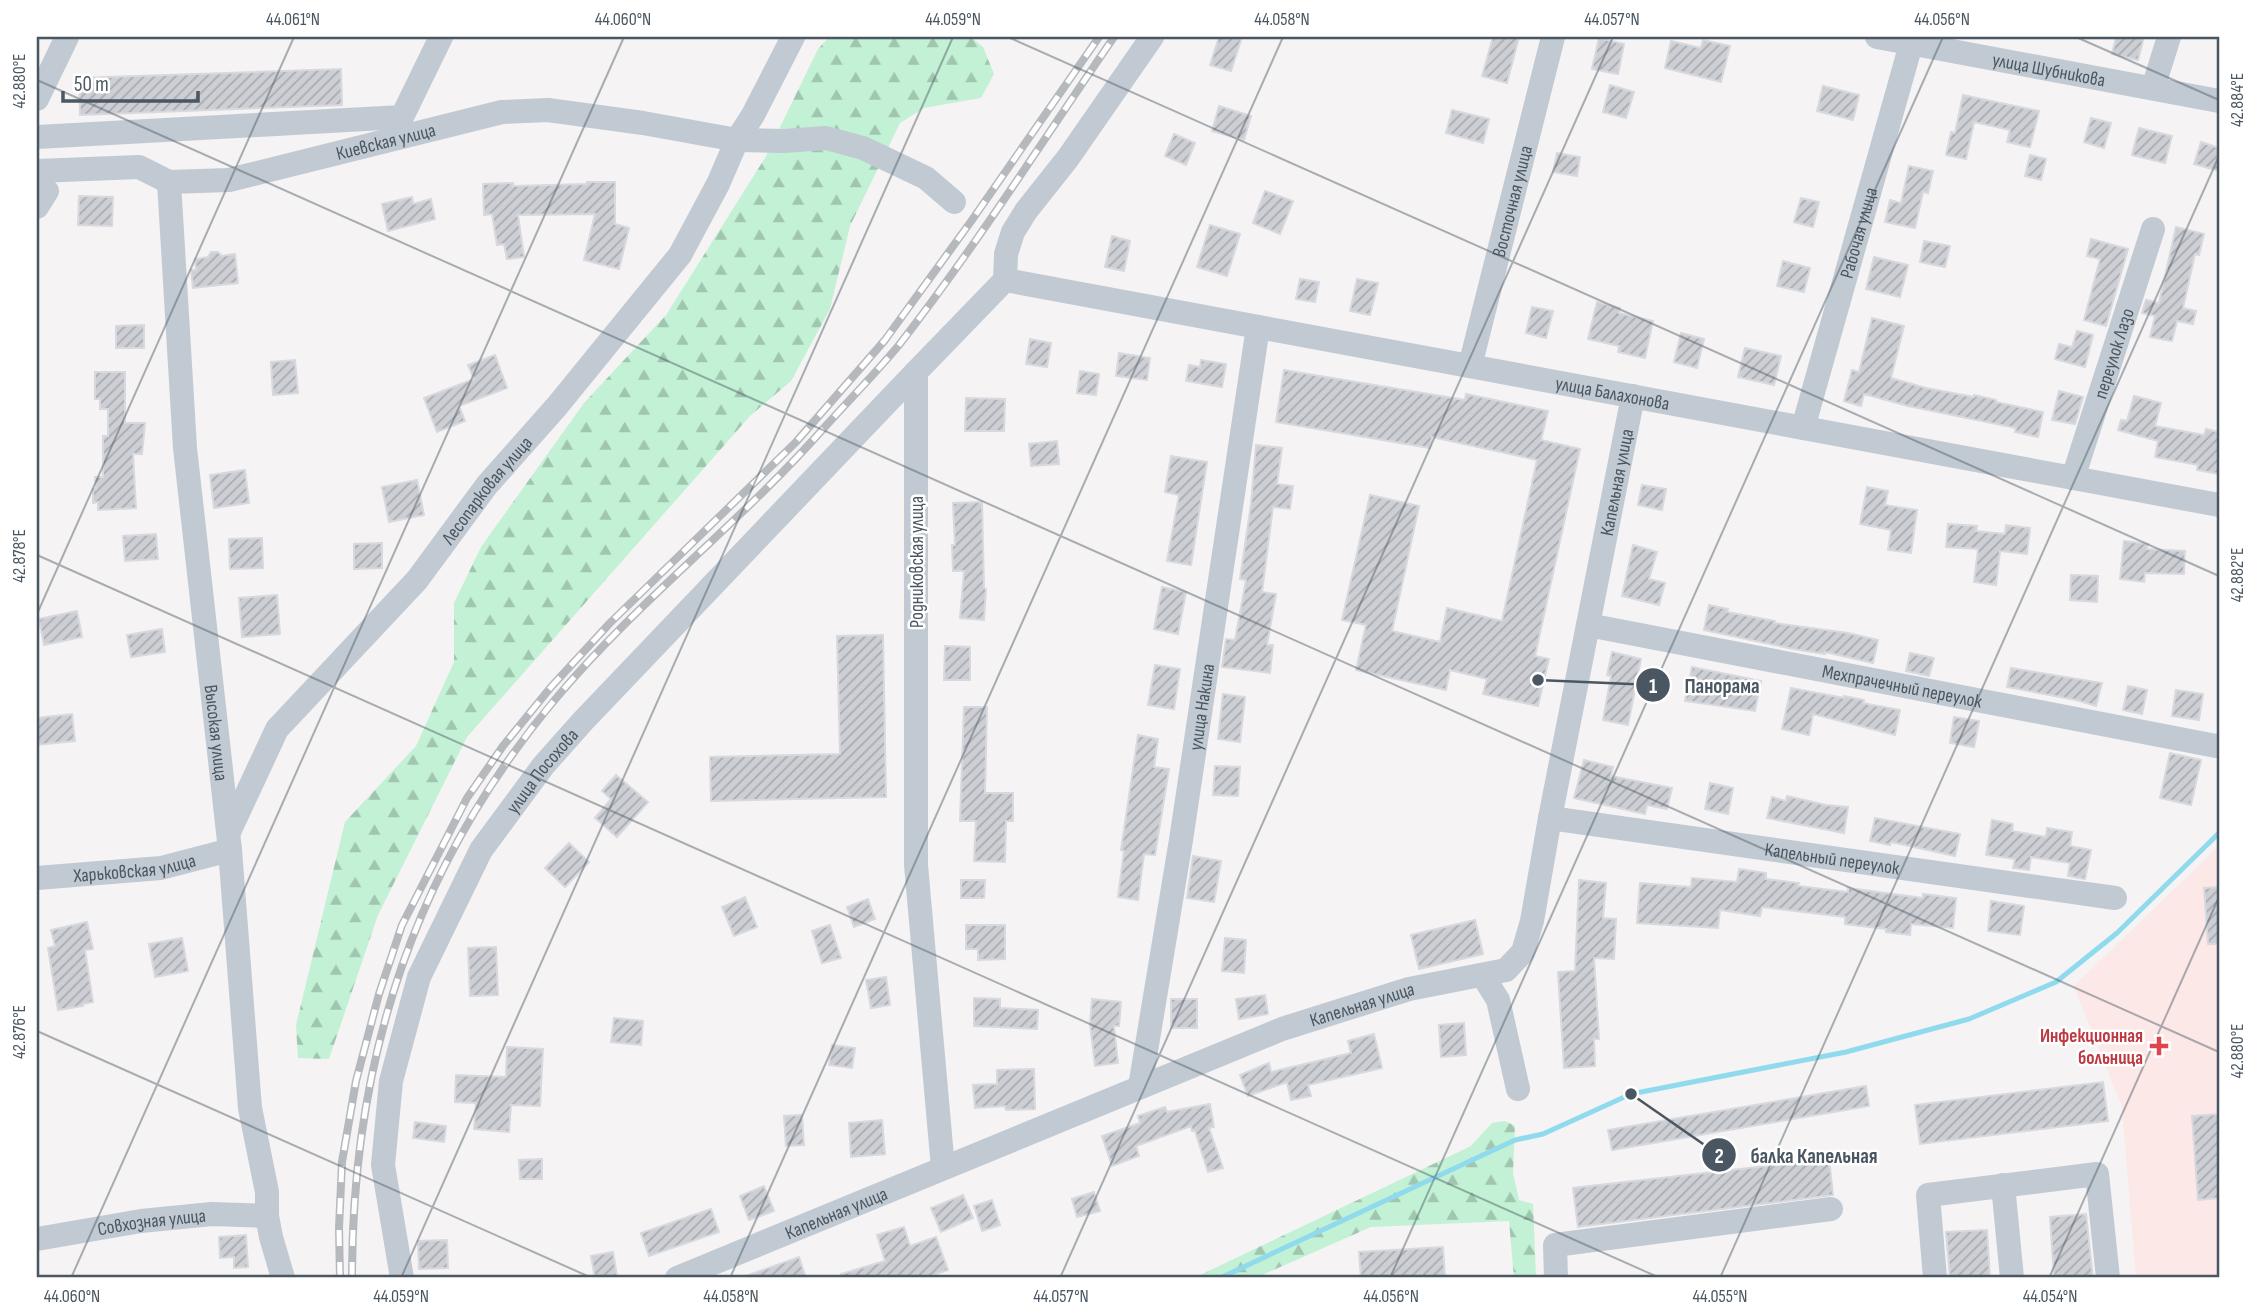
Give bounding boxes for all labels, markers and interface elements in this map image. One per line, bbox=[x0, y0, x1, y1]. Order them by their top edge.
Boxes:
text: 44.061°N bbox=[266, 9, 320, 30]
text: 44.060°N bbox=[595, 9, 651, 30]
text: 44.059°N bbox=[925, 9, 981, 30]
text: 44.058°N bbox=[1254, 9, 1310, 30]
text: 44.057°N bbox=[1584, 9, 1640, 30]
text: 44.056°N bbox=[1914, 9, 1970, 30]
street label: улица Шубникова bbox=[1990, 49, 2107, 92]
text: 42.880°E bbox=[9, 54, 30, 108]
scale bar bbox=[63, 60, 198, 104]
text: 50 m bbox=[74, 72, 109, 97]
text: 42.884°E bbox=[2227, 73, 2248, 127]
street label: Киевская улица bbox=[334, 119, 438, 166]
street label: Восточная улица bbox=[1488, 143, 1538, 260]
street label: Рабочая улица bbox=[1836, 185, 1883, 281]
street label: переулок Лазо bbox=[2089, 306, 2140, 402]
street label: улица Балахонова bbox=[1553, 372, 1671, 416]
street label: Капельная улица bbox=[1596, 427, 1639, 538]
street label: Лесопарковая улица bbox=[437, 432, 538, 550]
street label: Родниковская улица bbox=[906, 496, 929, 628]
text: 42.878°E bbox=[9, 529, 30, 583]
text: 42.882°E bbox=[2227, 548, 2248, 602]
street label: Мехпрачечный переулок bbox=[1820, 660, 1985, 714]
street label: улица Накина bbox=[1185, 662, 1220, 752]
callout: Панорама bbox=[1635, 664, 1773, 706]
text: 1 bbox=[1649, 674, 1657, 699]
text: Панорама bbox=[1684, 674, 1760, 699]
street label: Высокая улица bbox=[199, 684, 232, 782]
street label: улица Посохова bbox=[502, 724, 584, 819]
street label: Капельный переулок bbox=[1763, 839, 1902, 880]
street label: Харьковская улица bbox=[72, 849, 198, 888]
street label: Капельная улица bbox=[1307, 978, 1416, 1033]
text: 42.876°E bbox=[9, 1005, 30, 1059]
text: 42.880°E bbox=[2227, 1024, 2248, 1078]
place label: Инфекционная больница bbox=[2040, 1025, 2143, 1070]
marker: Инфекционная больница bbox=[2149, 1036, 2169, 1056]
callout: балка Капельная bbox=[1702, 1134, 1892, 1176]
text: 2 bbox=[1714, 1144, 1724, 1169]
text: балка Капельная bbox=[1750, 1144, 1878, 1169]
street label: Капельная улица bbox=[782, 1183, 891, 1245]
street label: Совхозная улица bbox=[96, 1205, 207, 1241]
text: 44.060°N bbox=[44, 1286, 100, 1307]
text: 44.059°N bbox=[373, 1286, 429, 1307]
text: 44.058°N bbox=[703, 1286, 759, 1307]
text: 44.057°N bbox=[1033, 1286, 1089, 1307]
text: 44.056°N bbox=[1363, 1286, 1419, 1307]
text: 44.055°N bbox=[1693, 1286, 1747, 1307]
text: 44.054°N bbox=[2023, 1286, 2077, 1307]

